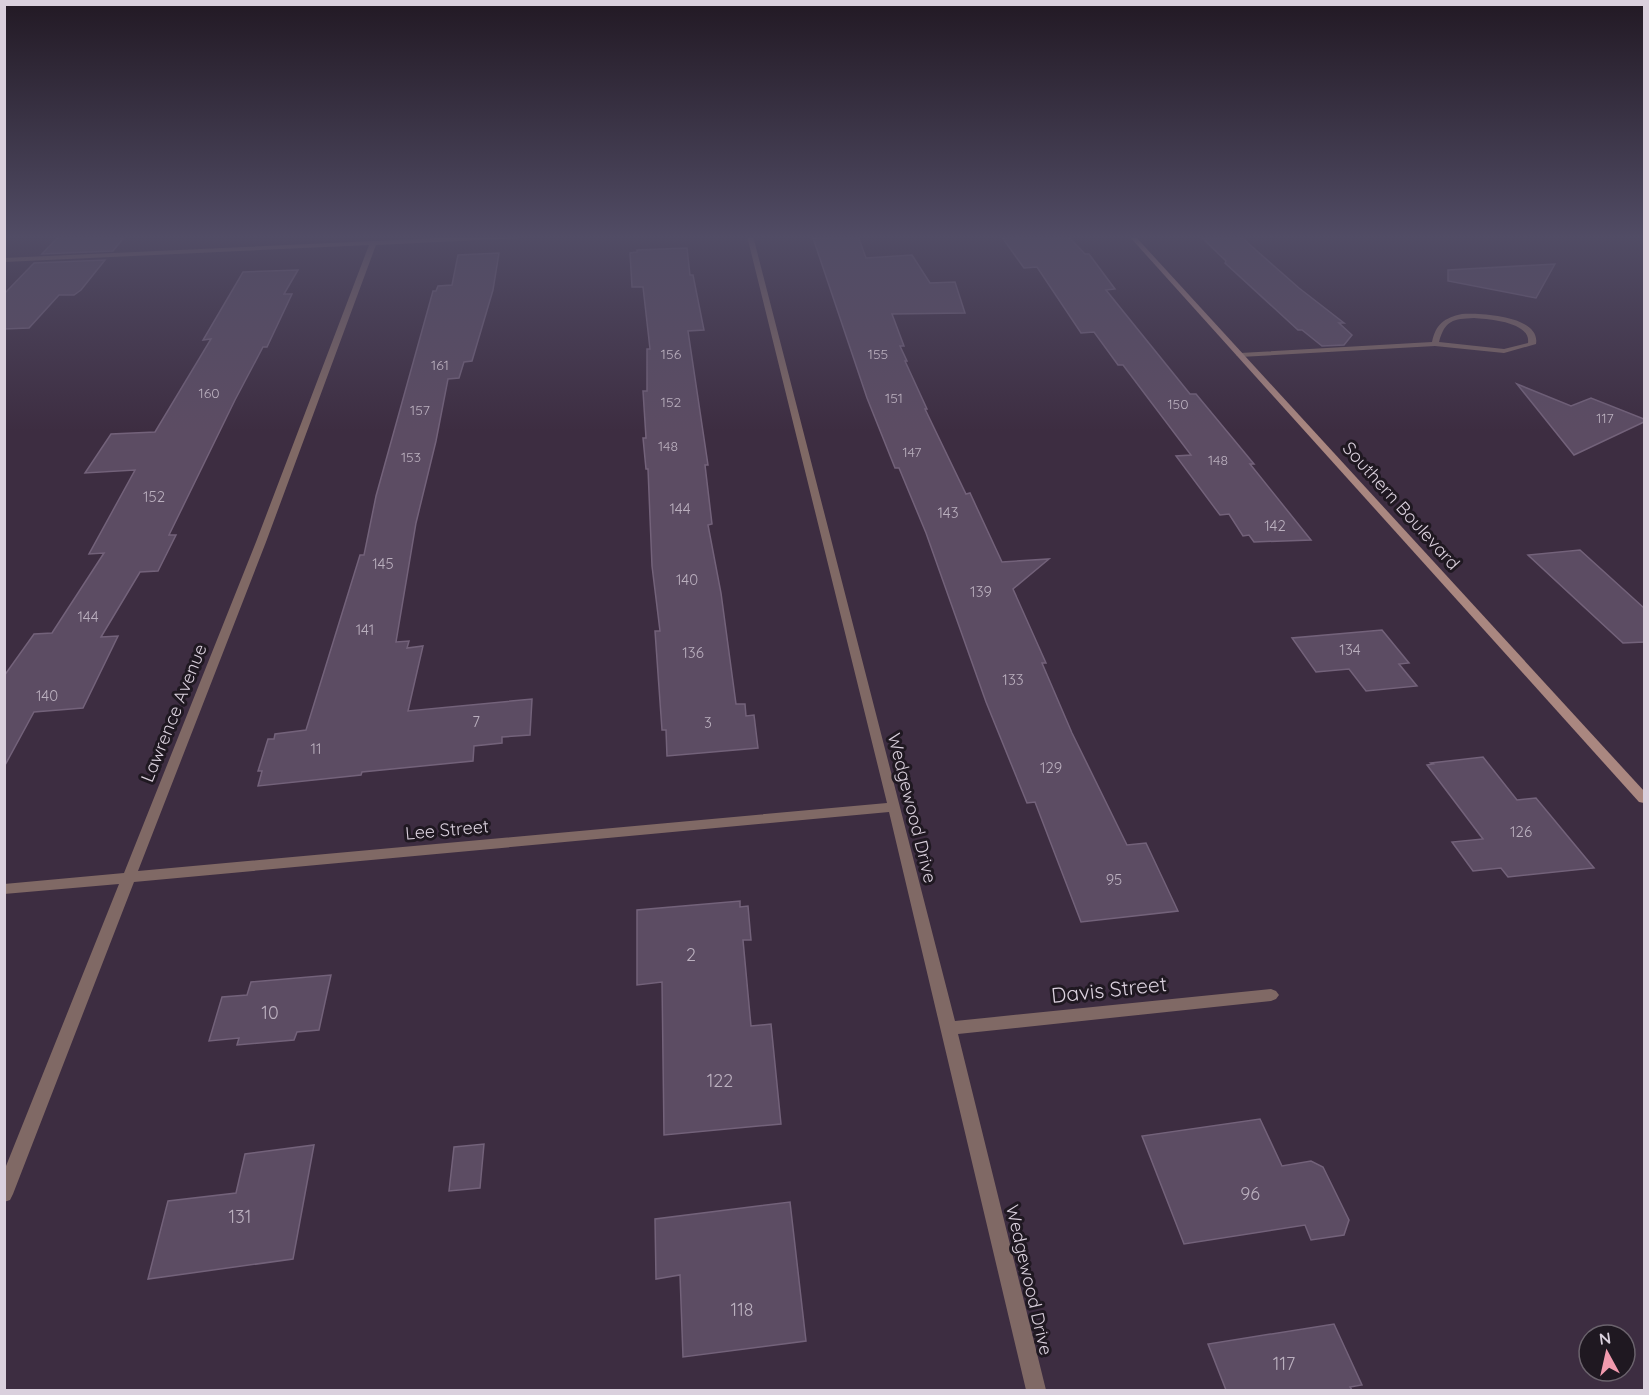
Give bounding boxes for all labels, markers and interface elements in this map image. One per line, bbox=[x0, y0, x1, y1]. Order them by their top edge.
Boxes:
house number: 156 bbox=[661, 345, 682, 363]
house number: 155 bbox=[868, 345, 888, 363]
house number: 161 bbox=[431, 356, 449, 374]
house number: 160 bbox=[198, 384, 220, 402]
house number: 151 bbox=[885, 389, 903, 407]
house number: 152 bbox=[661, 393, 682, 411]
house number: 150 bbox=[1167, 395, 1189, 413]
house number: 157 bbox=[410, 401, 430, 419]
house number: 117 bbox=[1596, 409, 1614, 427]
house number: 148 bbox=[658, 437, 678, 455]
street label: Southern Boulevard bbox=[1338, 437, 1465, 575]
house number: 147 bbox=[902, 443, 922, 461]
house number: 153 bbox=[401, 448, 421, 466]
house number: 148 bbox=[1208, 451, 1228, 469]
house number: 152 bbox=[143, 487, 165, 506]
house number: 144 bbox=[669, 499, 691, 518]
house number: 143 bbox=[937, 503, 959, 522]
house number: 142 bbox=[1264, 516, 1286, 535]
house number: 145 bbox=[372, 554, 394, 573]
house number: 140 bbox=[676, 570, 698, 589]
house number: 139 bbox=[970, 582, 992, 601]
house number: 144 bbox=[77, 607, 99, 626]
house number: 141 bbox=[356, 620, 374, 639]
street label: Lawrence Avenue bbox=[135, 640, 212, 785]
house number: 134 bbox=[1339, 640, 1361, 659]
house number: 136 bbox=[682, 643, 704, 662]
house number: 133 bbox=[1002, 670, 1024, 689]
house number: 140 bbox=[36, 686, 58, 705]
house number: 7 bbox=[472, 712, 480, 731]
house number: 3 bbox=[704, 713, 712, 732]
street label: Wedgewood Drive bbox=[883, 731, 942, 885]
house number: 11 bbox=[310, 739, 322, 758]
house number: 129 bbox=[1040, 758, 1062, 777]
street label: Lee Street bbox=[404, 814, 490, 845]
house number: 126 bbox=[1510, 822, 1532, 841]
house number: 95 bbox=[1106, 870, 1122, 889]
house number: 2 bbox=[686, 943, 696, 966]
street label: Davis Street bbox=[1050, 970, 1168, 1008]
house number: 10 bbox=[261, 1001, 279, 1024]
house number: 122 bbox=[707, 1069, 733, 1092]
house number: 96 bbox=[1240, 1182, 1260, 1205]
street label: Wedgewood Drive bbox=[1001, 1202, 1058, 1357]
house number: 131 bbox=[229, 1205, 251, 1228]
house number: 118 bbox=[730, 1298, 754, 1321]
north arrow bbox=[1577, 1323, 1637, 1383]
text: N bbox=[1598, 1327, 1612, 1349]
house number: 117 bbox=[1273, 1352, 1295, 1375]

